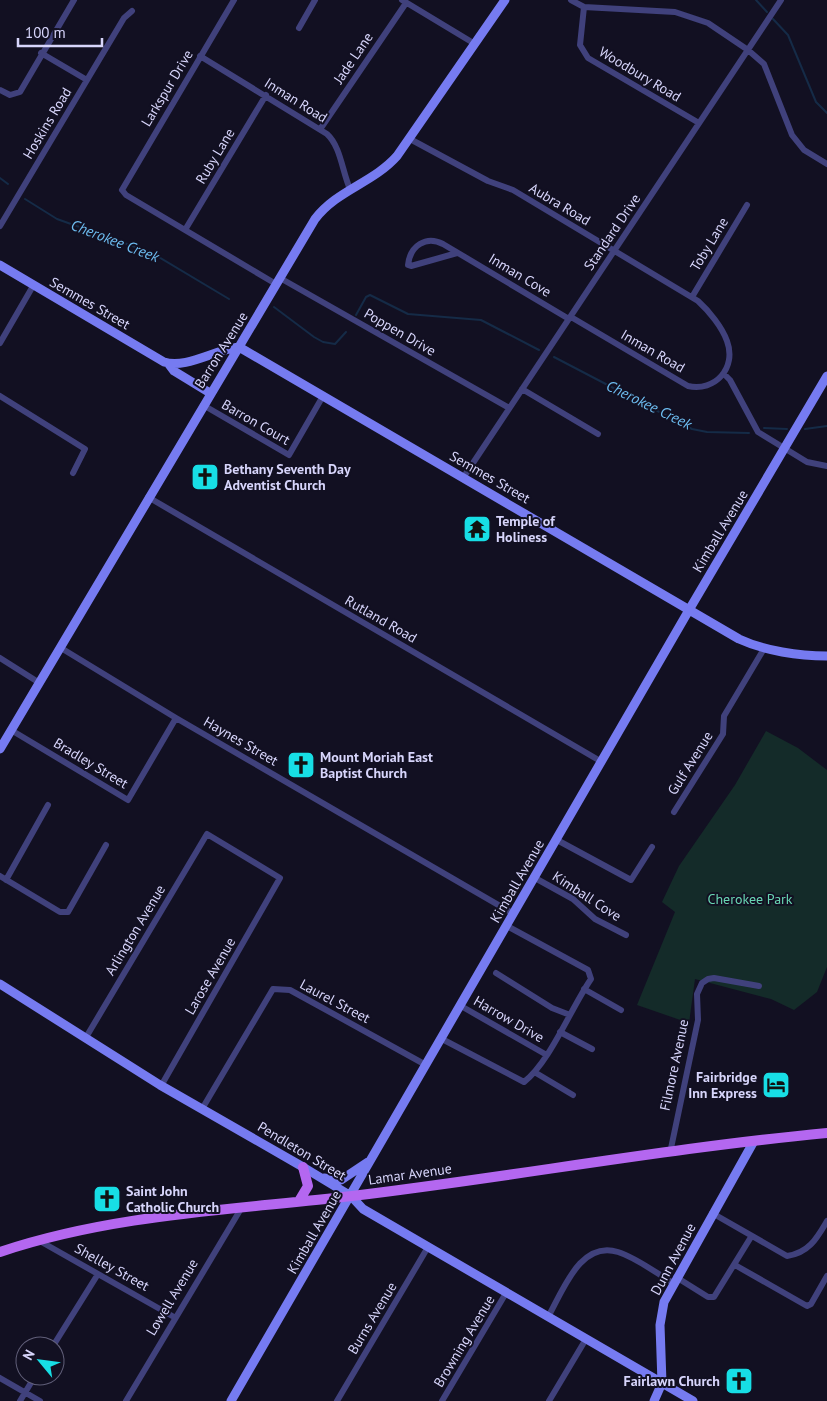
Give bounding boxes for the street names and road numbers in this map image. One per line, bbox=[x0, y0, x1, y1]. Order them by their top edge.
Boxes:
street label: Jade Lane bbox=[329, 29, 377, 88]
street label: Woodbury Road bbox=[596, 42, 684, 106]
street label: Larkspur Drive bbox=[137, 46, 197, 130]
street label: Inman Road bbox=[261, 74, 331, 126]
street label: Hoskins Road bbox=[19, 84, 75, 162]
street label: Ruby Lane bbox=[191, 125, 239, 187]
street label: Aubra Road bbox=[526, 179, 594, 229]
street label: Standard Drive bbox=[580, 190, 644, 274]
street label: Toby Lane bbox=[686, 214, 732, 274]
street label: Inman Cove bbox=[485, 249, 555, 301]
street label: Semmes Street bbox=[47, 273, 134, 333]
street label: Poppen Drive bbox=[361, 304, 439, 360]
street label: Barron Avenue bbox=[190, 308, 252, 392]
street label: Inman Road bbox=[618, 325, 688, 377]
street label: Barron Court bbox=[219, 395, 294, 449]
street label: Semmes Street bbox=[447, 447, 534, 507]
street label: Kimball Avenue bbox=[688, 486, 752, 576]
street label: Rutland Road bbox=[342, 591, 420, 647]
street label: Haynes Street bbox=[201, 712, 282, 770]
street label: Gulf Avenue bbox=[663, 728, 717, 798]
street label: Bradley Street bbox=[50, 734, 132, 792]
street label: Kimball Avenue bbox=[486, 836, 548, 926]
street label: Kimball Cove bbox=[549, 867, 625, 925]
street label: Arlington Avenue bbox=[101, 881, 169, 979]
street label: Larose Avenue bbox=[181, 934, 239, 1018]
street label: Laurel Street bbox=[297, 975, 373, 1027]
street label: Harrow Drive bbox=[471, 992, 547, 1046]
street label: Filmore Avenue bbox=[656, 1018, 692, 1112]
street label: Pendleton Street bbox=[254, 1118, 350, 1185]
street label: Lamar Avenue bbox=[367, 1159, 453, 1189]
street label: Kimball Avenue bbox=[283, 1187, 345, 1277]
street label: Dunn Avenue bbox=[647, 1220, 699, 1298]
street label: Shelley Street bbox=[71, 1239, 153, 1295]
street label: Lowell Avenue bbox=[142, 1255, 202, 1339]
street label: Burns Avenue bbox=[343, 1279, 401, 1357]
street label: Browning Avenue bbox=[429, 1292, 499, 1390]

